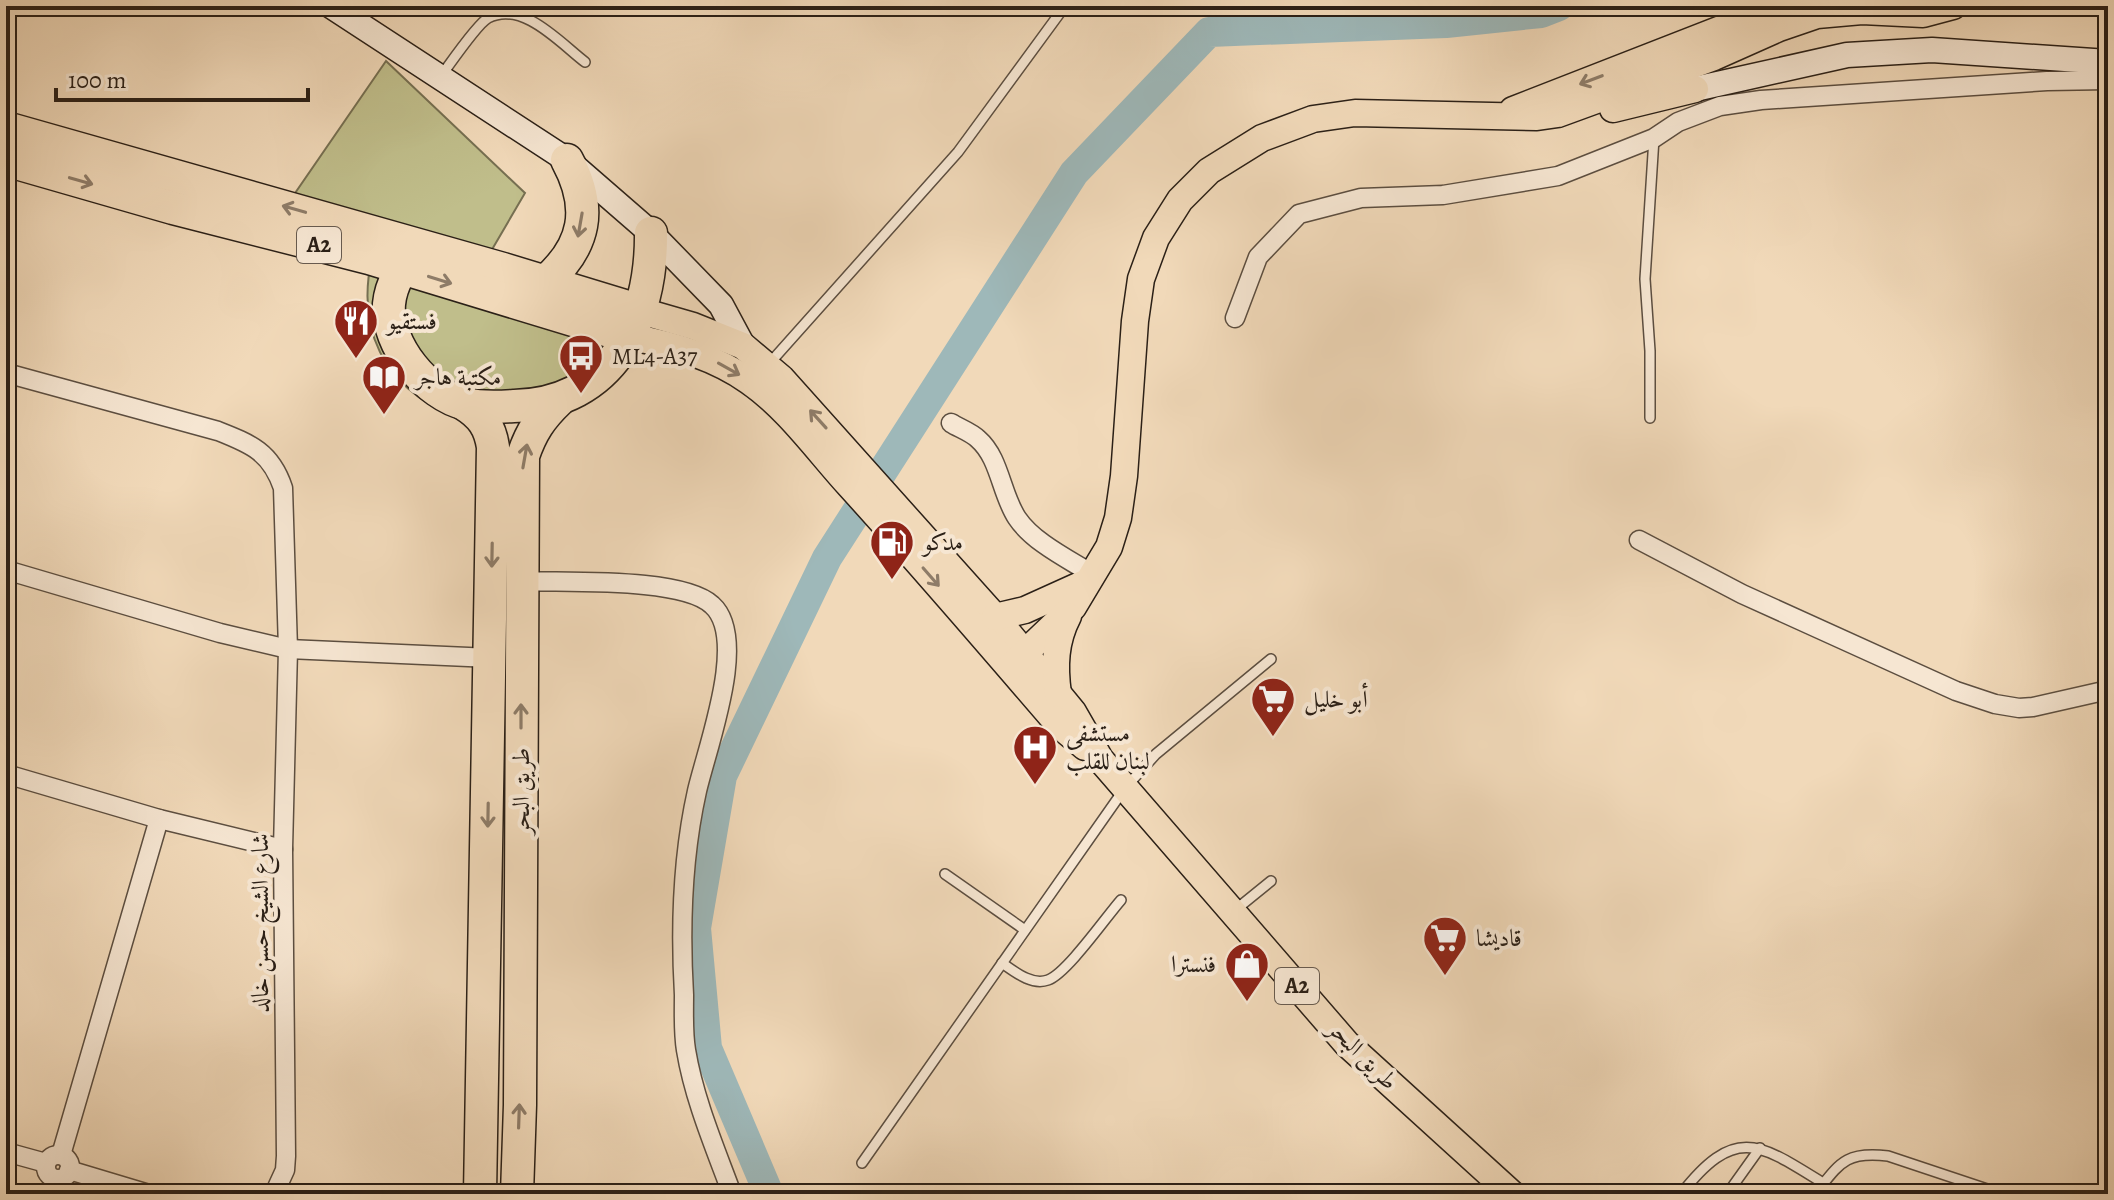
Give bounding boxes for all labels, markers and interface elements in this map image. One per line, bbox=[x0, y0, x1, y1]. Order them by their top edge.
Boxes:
scale bar bbox=[56, 52, 308, 102]
text: 100 m bbox=[68, 64, 127, 96]
one-way arrow bbox=[1579, 74, 1604, 88]
one-way arrow bbox=[67, 175, 93, 190]
one-way arrow bbox=[281, 201, 307, 216]
one-way arrow bbox=[572, 212, 587, 238]
road number: A2 bbox=[297, 227, 341, 263]
one-way arrow bbox=[427, 273, 452, 288]
restaurant icon: فستقيو bbox=[332, 297, 380, 360]
place label: فستقيو bbox=[385, 305, 437, 337]
bus stop icon: ML4-A37 bbox=[557, 332, 605, 395]
place label: ML4-A37 bbox=[612, 340, 698, 372]
library icon: مكتبة هاجر bbox=[360, 353, 408, 416]
place label: مكتبة هاجر bbox=[412, 361, 501, 393]
one-way arrow bbox=[717, 362, 741, 378]
one-way arrow bbox=[809, 409, 827, 429]
one-way arrow bbox=[518, 444, 533, 470]
fuel station icon: مدكو bbox=[868, 518, 916, 581]
place label: مدكو bbox=[921, 526, 963, 558]
one-way arrow bbox=[484, 541, 499, 568]
one-way arrow bbox=[922, 567, 940, 587]
supermarket icon: أبو خليل bbox=[1249, 675, 1297, 738]
place label: أبو خليل bbox=[1304, 682, 1368, 716]
one-way arrow bbox=[513, 703, 529, 730]
place label: مستشفى لبنان للقلب bbox=[1066, 717, 1150, 777]
hospital icon: مستشفى لبنان للقلب bbox=[1011, 723, 1059, 786]
street label: طريق البحر bbox=[505, 748, 537, 837]
one-way arrow bbox=[480, 801, 495, 828]
street label: شارع الشيخ حسن خالد bbox=[244, 833, 281, 1013]
supermarket icon: قاديشا bbox=[1421, 914, 1469, 977]
place label: قاديشا bbox=[1476, 922, 1522, 954]
shop icon: فنسترا bbox=[1223, 940, 1271, 1003]
place label: فنسترا bbox=[1171, 948, 1216, 980]
road number: A2 bbox=[1275, 968, 1319, 1004]
street label: طريق البحر bbox=[1319, 1011, 1405, 1097]
one-way arrow bbox=[512, 1103, 527, 1130]

